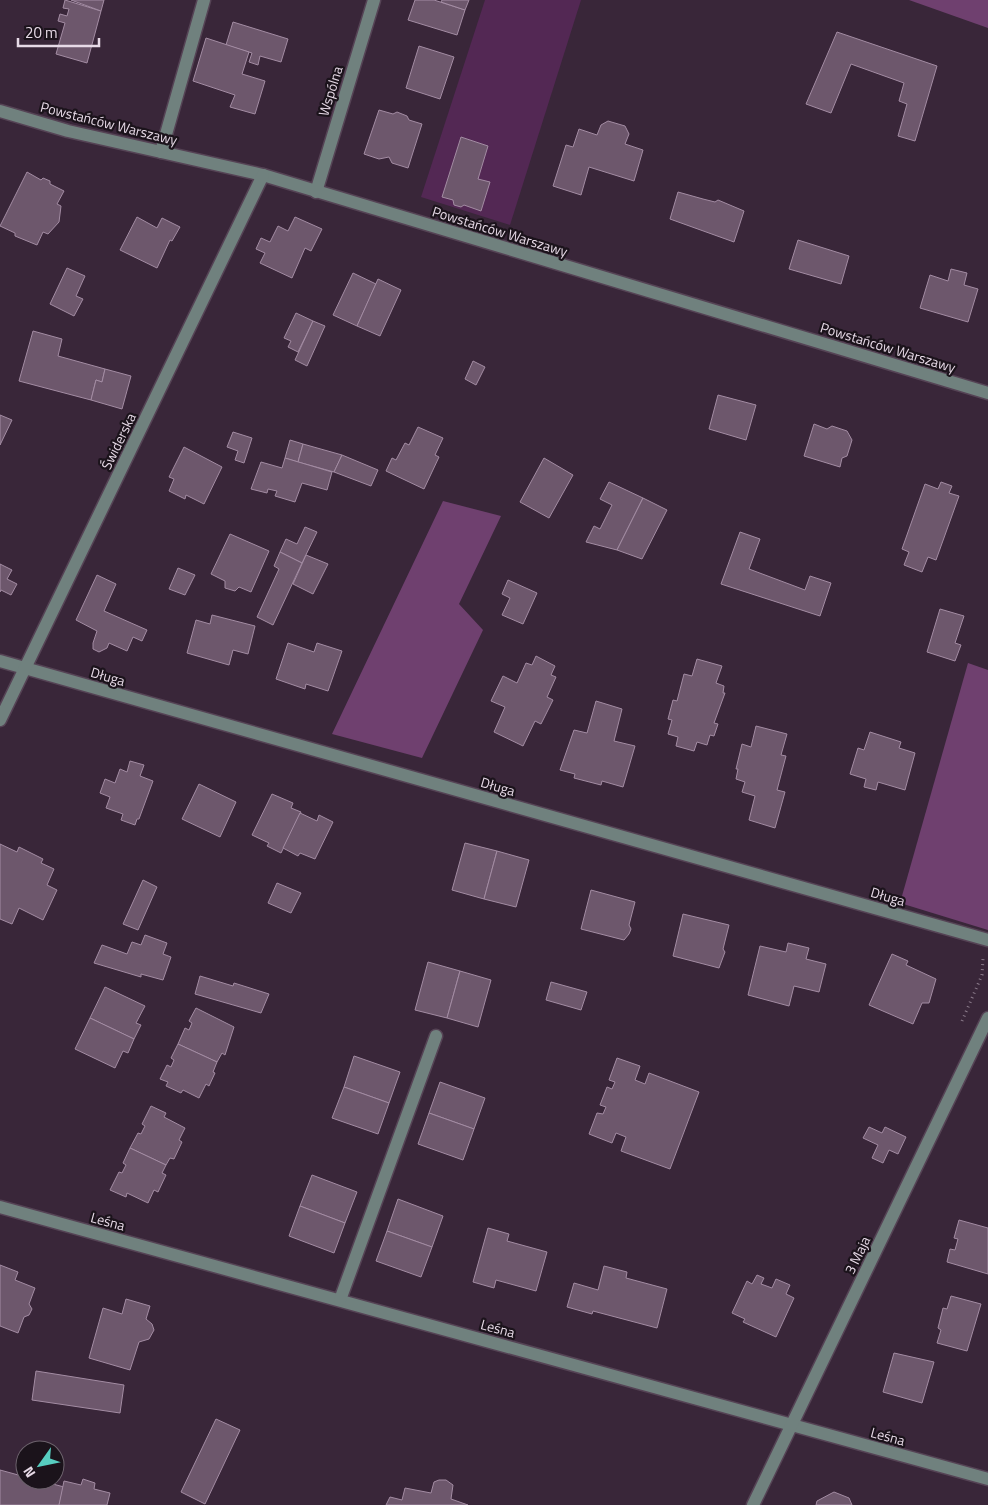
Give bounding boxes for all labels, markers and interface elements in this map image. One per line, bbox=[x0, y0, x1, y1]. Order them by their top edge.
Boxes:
scale bar bbox=[18, 15, 99, 47]
text: 20 m bbox=[25, 21, 58, 44]
street label: Wspólna bbox=[312, 63, 348, 119]
street label: Powstańców Warszawy bbox=[38, 96, 180, 150]
street label: Powstańców Warszawy bbox=[430, 200, 571, 262]
street label: Powstańców Warszawy bbox=[818, 316, 959, 378]
street label: Świderska bbox=[95, 409, 141, 473]
street label: Długa bbox=[88, 661, 128, 691]
street label: Długa bbox=[478, 771, 518, 801]
street label: Długa bbox=[868, 881, 908, 911]
street label: Leśna bbox=[88, 1206, 128, 1236]
street label: 3 Maja bbox=[839, 1233, 875, 1277]
street label: Leśna bbox=[478, 1313, 518, 1343]
street label: Leśna bbox=[868, 1421, 908, 1451]
north arrow bbox=[15, 1440, 65, 1490]
text: N bbox=[17, 1463, 40, 1482]

